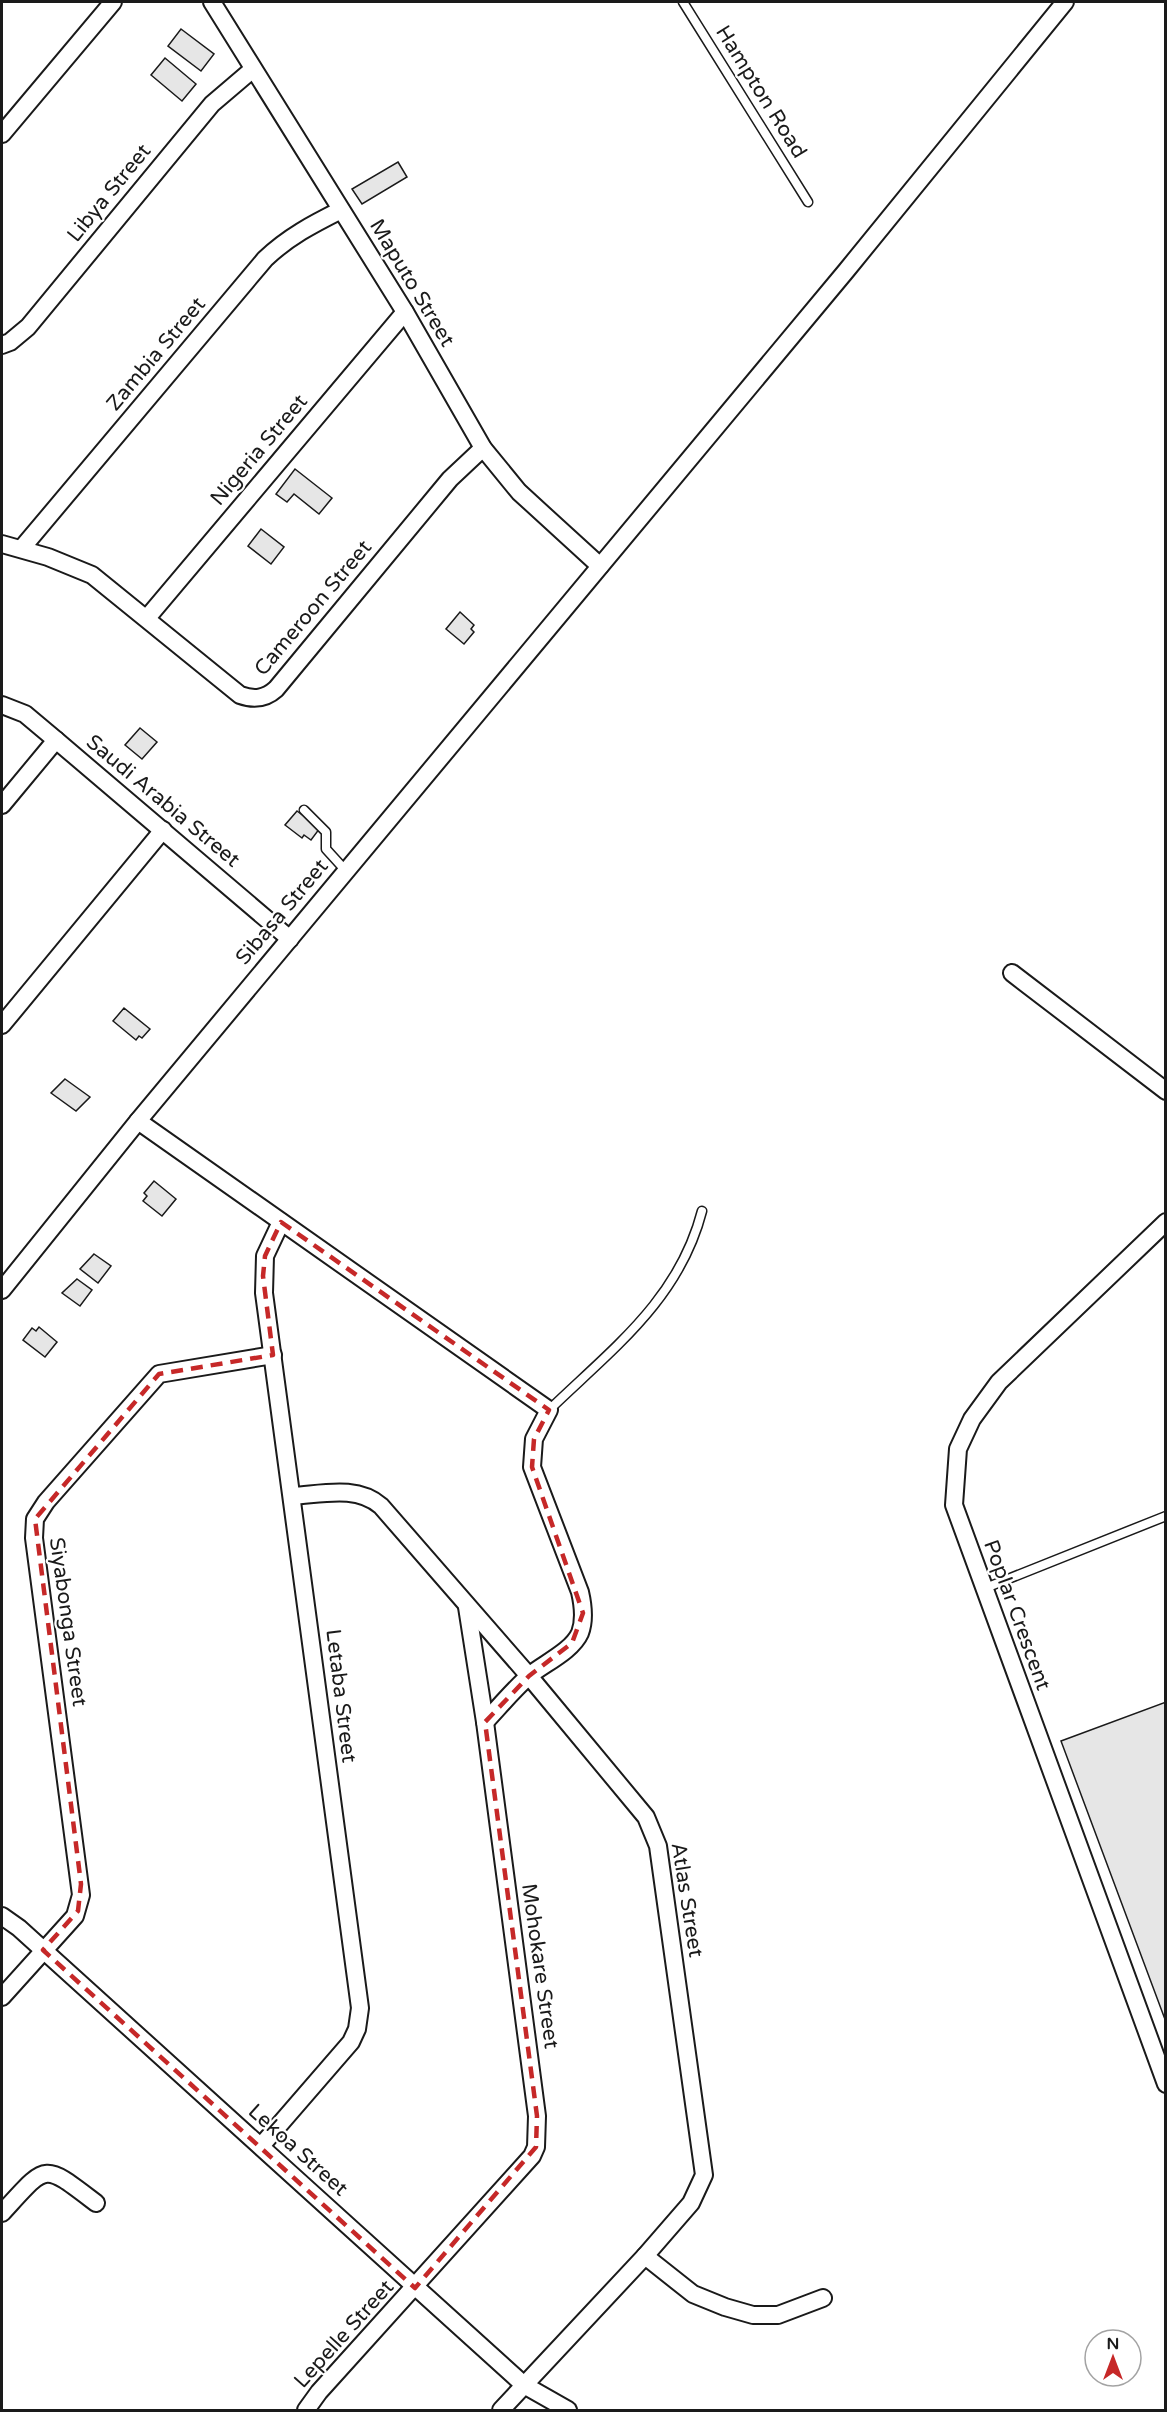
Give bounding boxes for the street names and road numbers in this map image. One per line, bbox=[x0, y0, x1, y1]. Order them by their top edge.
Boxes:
street label: Hampton Road bbox=[710, 21, 812, 163]
street label: Libya Street bbox=[62, 139, 156, 247]
street label: Maputo Street bbox=[364, 215, 460, 351]
street label: Zambia Street bbox=[101, 292, 211, 416]
street label: Nigeria Street bbox=[205, 389, 313, 511]
street label: Cameroon Street bbox=[249, 535, 377, 681]
street label: Saudi Arabia Street bbox=[81, 730, 245, 872]
street label: Sibasa Street bbox=[231, 854, 333, 970]
street label: Siyabonga Street bbox=[44, 1536, 92, 1708]
street label: Poplar Crescent bbox=[978, 1536, 1056, 1694]
street label: Letaba Street bbox=[320, 1628, 362, 1764]
street label: Atlas Street bbox=[666, 1841, 708, 1959]
street label: Mohokare Street bbox=[516, 1882, 564, 2050]
street label: Lekoa Street bbox=[243, 2099, 353, 2201]
street label: Lepelle Street bbox=[289, 2275, 399, 2393]

